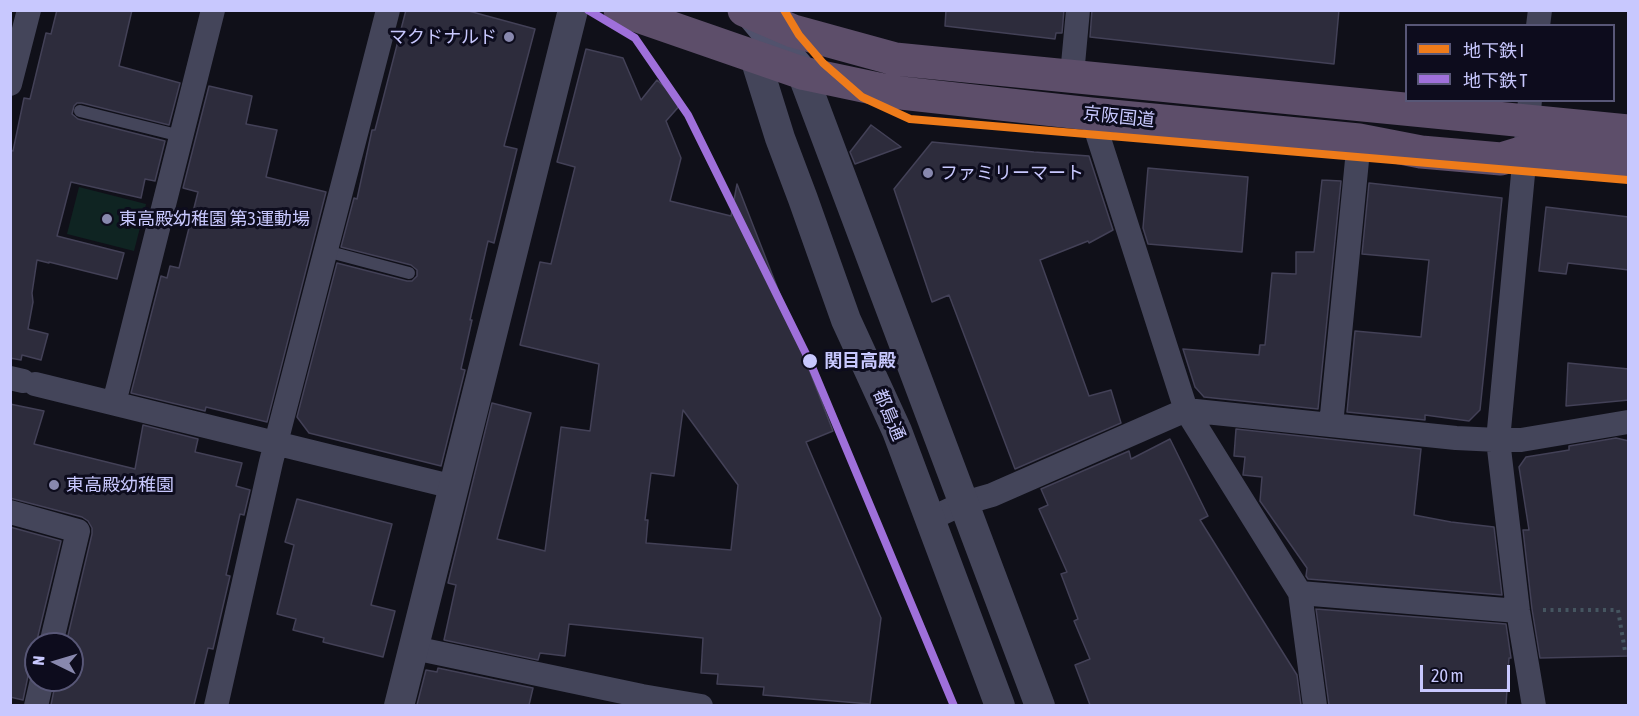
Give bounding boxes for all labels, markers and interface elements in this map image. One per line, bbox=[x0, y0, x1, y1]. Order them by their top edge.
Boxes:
legend bbox=[1405, 24, 1615, 102]
place label: マクドナルド bbox=[389, 26, 497, 48]
marker: マクドナルド bbox=[502, 30, 516, 44]
text: 地下鉄 I bbox=[1463, 40, 1524, 61]
text: 地下鉄 T bbox=[1463, 70, 1527, 91]
street label: 京阪国道 bbox=[1082, 102, 1156, 132]
place label: ファミリーマート bbox=[940, 162, 1084, 184]
marker: ファミリーマート bbox=[921, 166, 935, 180]
place label: 東高殿幼稚園 第3運動場 bbox=[119, 208, 310, 230]
marker: 東高殿幼稚園 第3運動場 bbox=[100, 212, 114, 226]
place label: 関目高殿 bbox=[824, 350, 896, 372]
marker: 関目高殿 bbox=[801, 352, 819, 370]
street label: 都島通 bbox=[869, 386, 909, 444]
place label: 東高殿幼稚園 bbox=[66, 474, 174, 496]
marker: 東高殿幼稚園 bbox=[47, 478, 61, 492]
north arrow bbox=[24, 632, 84, 692]
scale bar bbox=[1423, 653, 1513, 691]
text: N bbox=[29, 655, 47, 666]
text: 20 m bbox=[1431, 665, 1463, 686]

